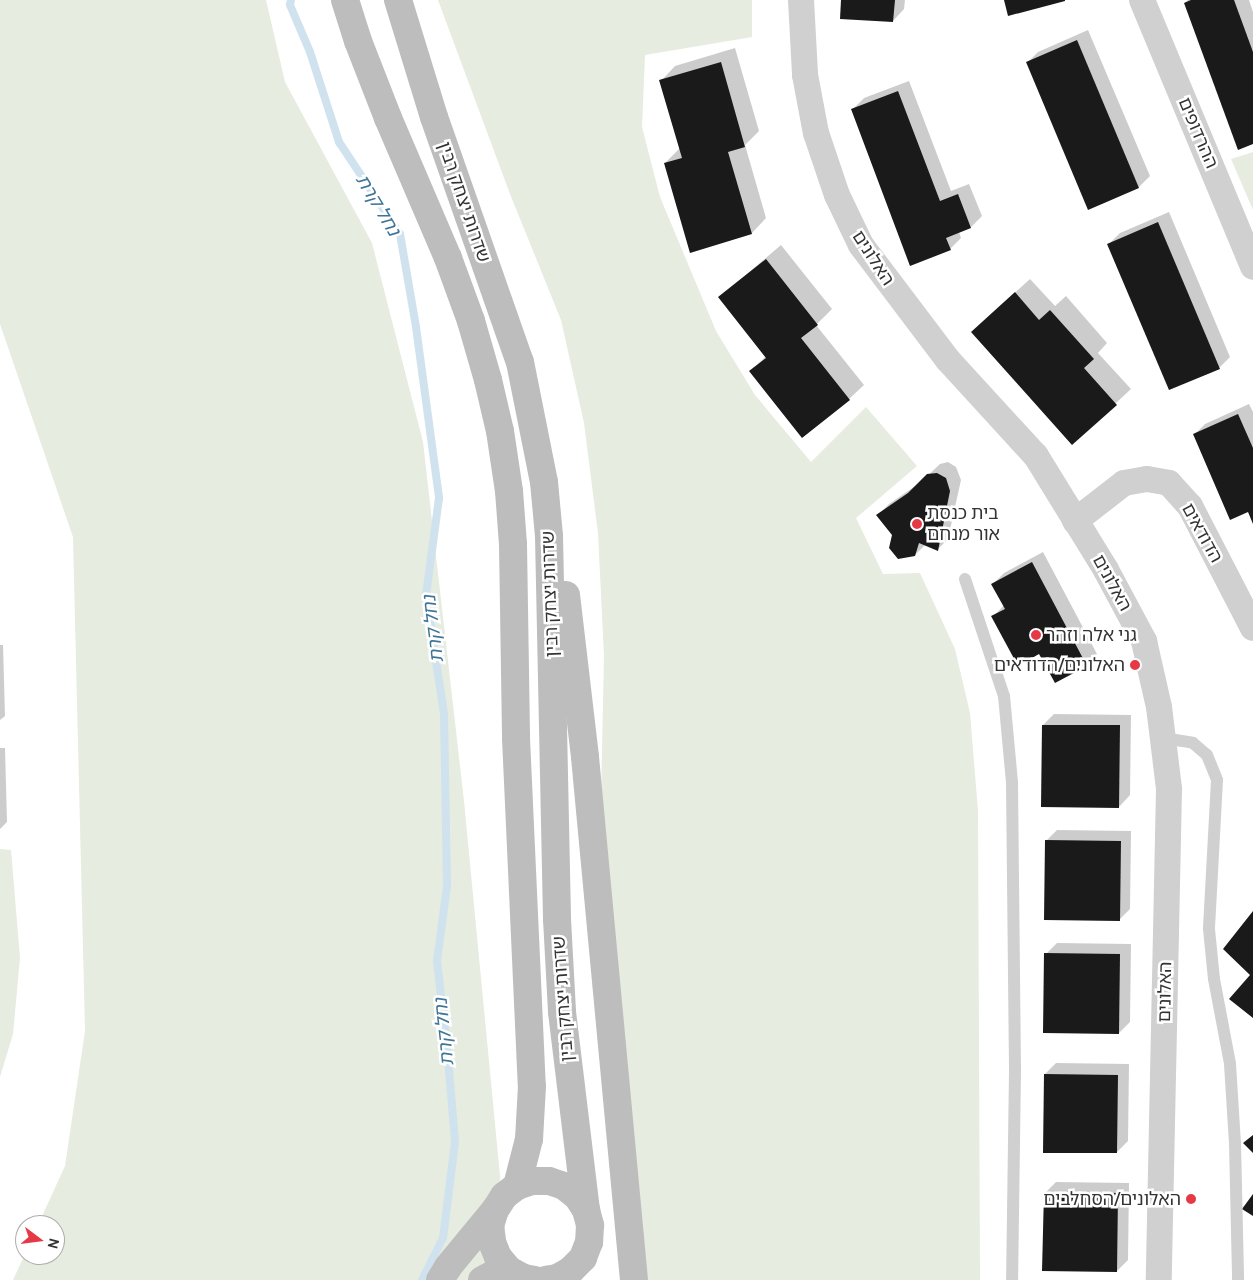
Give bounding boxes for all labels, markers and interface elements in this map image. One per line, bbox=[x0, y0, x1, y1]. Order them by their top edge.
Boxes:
street label: ההרדופים bbox=[1173, 94, 1223, 172]
street label: שדרות יצחק רבין bbox=[433, 139, 495, 265]
water label: נחל קרת bbox=[351, 170, 405, 240]
street label: האלונים bbox=[847, 227, 899, 289]
street label: הדודאים bbox=[1177, 500, 1227, 566]
place label: בית כנסת אור מנחם bbox=[927, 503, 1000, 546]
marker: בית כנסת אור מנחם bbox=[911, 518, 923, 530]
street label: שדרות יצחק רבין bbox=[537, 531, 563, 657]
street label: האלונים bbox=[1088, 551, 1136, 615]
water label: נחל קרת bbox=[418, 594, 448, 664]
place label: גני אלה וזהר bbox=[1046, 624, 1137, 646]
marker: גני אלה וזהר bbox=[1030, 629, 1042, 641]
place label: האלונים/הדודאים bbox=[994, 654, 1125, 676]
marker: האלונים/הדודאים bbox=[1129, 659, 1141, 671]
street label: שדרות יצחק רבין bbox=[548, 935, 578, 1063]
street label: האלונים bbox=[1154, 961, 1176, 1023]
water label: נחל קרת bbox=[429, 997, 459, 1067]
place label: האלונים/הסחלבים bbox=[1043, 1188, 1181, 1210]
marker: האלונים/הסחלבים bbox=[1185, 1193, 1197, 1205]
north arrow bbox=[15, 1215, 65, 1265]
text: N bbox=[44, 1237, 63, 1251]

